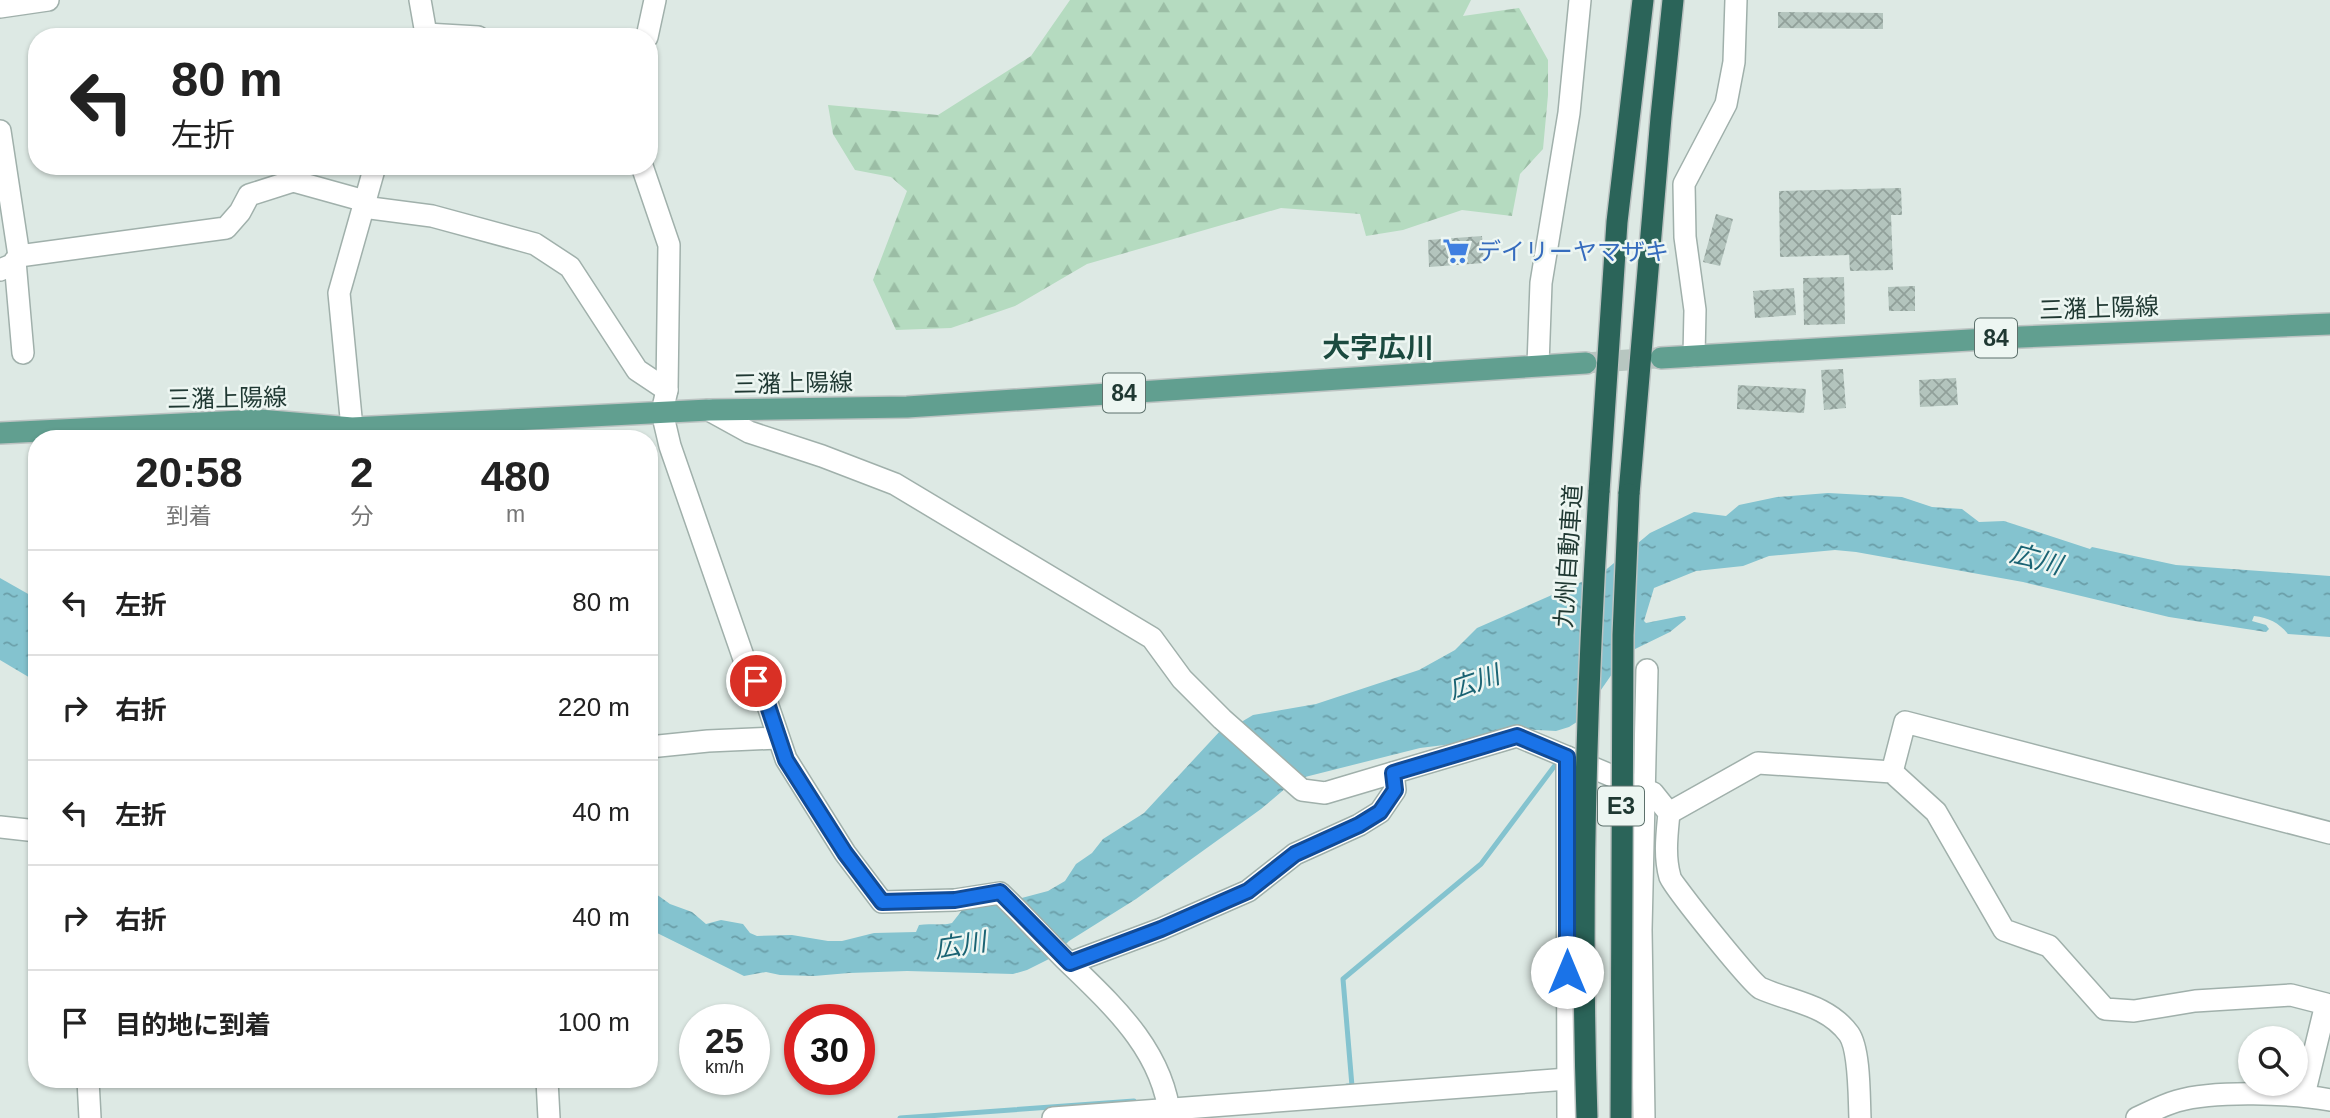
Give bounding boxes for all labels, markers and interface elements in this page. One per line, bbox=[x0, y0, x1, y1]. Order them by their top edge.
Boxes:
text: 80 m bbox=[171, 52, 283, 106]
icon: left bbox=[56, 56, 147, 147]
text: 左折 bbox=[171, 117, 235, 153]
supermarket icon: デイリーヤマザキ bbox=[1441, 236, 1471, 266]
place label: デイリーヤマザキ bbox=[1477, 238, 1669, 265]
street label: 三潴上陽線 bbox=[2039, 292, 2159, 324]
road number: 84 bbox=[1975, 318, 2017, 358]
district label: 大字広川 bbox=[1322, 332, 1434, 363]
street label: 三潴上陽線 bbox=[733, 368, 853, 398]
road number: 84 bbox=[1103, 374, 1145, 412]
street label: 三潴上陽線 bbox=[167, 383, 287, 413]
text: 20:58 bbox=[135, 449, 243, 496]
text: 2 bbox=[350, 449, 373, 496]
text: 480 bbox=[481, 453, 551, 500]
street label: 九州自動車道 bbox=[1550, 483, 1586, 629]
text: m bbox=[506, 501, 525, 527]
text: 到着 bbox=[166, 503, 212, 529]
text: 分 bbox=[350, 503, 373, 529]
water label: 広川 bbox=[2007, 538, 2068, 581]
icon: left bbox=[56, 584, 94, 622]
text: 80 m bbox=[572, 587, 630, 617]
text: 左折 bbox=[115, 590, 167, 620]
pin bbox=[726, 651, 786, 711]
water label: 広川 bbox=[1445, 658, 1506, 705]
icon: arrive bbox=[737, 662, 775, 700]
icon: right bbox=[56, 689, 94, 727]
text: 220 m bbox=[558, 692, 630, 722]
text: 右折 bbox=[115, 695, 167, 725]
road number: E3 bbox=[1598, 786, 1644, 826]
icon: left bbox=[56, 794, 94, 832]
text: 40 m bbox=[572, 797, 630, 827]
text: 左折 bbox=[115, 800, 167, 830]
icon: right bbox=[56, 899, 94, 937]
text: 40 m bbox=[572, 902, 630, 932]
text: 右折 bbox=[115, 905, 167, 935]
water label: 広川 bbox=[932, 926, 991, 964]
position arrow bbox=[1530, 935, 1604, 1009]
icon: arrive bbox=[56, 1004, 94, 1042]
speed limit sign: 30 bbox=[784, 1004, 875, 1095]
text: 100 m bbox=[558, 1007, 630, 1037]
text: 目的地に到着 bbox=[115, 1010, 271, 1040]
text: 25 bbox=[705, 1021, 744, 1060]
map controls bbox=[2238, 1026, 2308, 1096]
button: search bbox=[2238, 1026, 2308, 1096]
text: km/h bbox=[705, 1057, 744, 1077]

